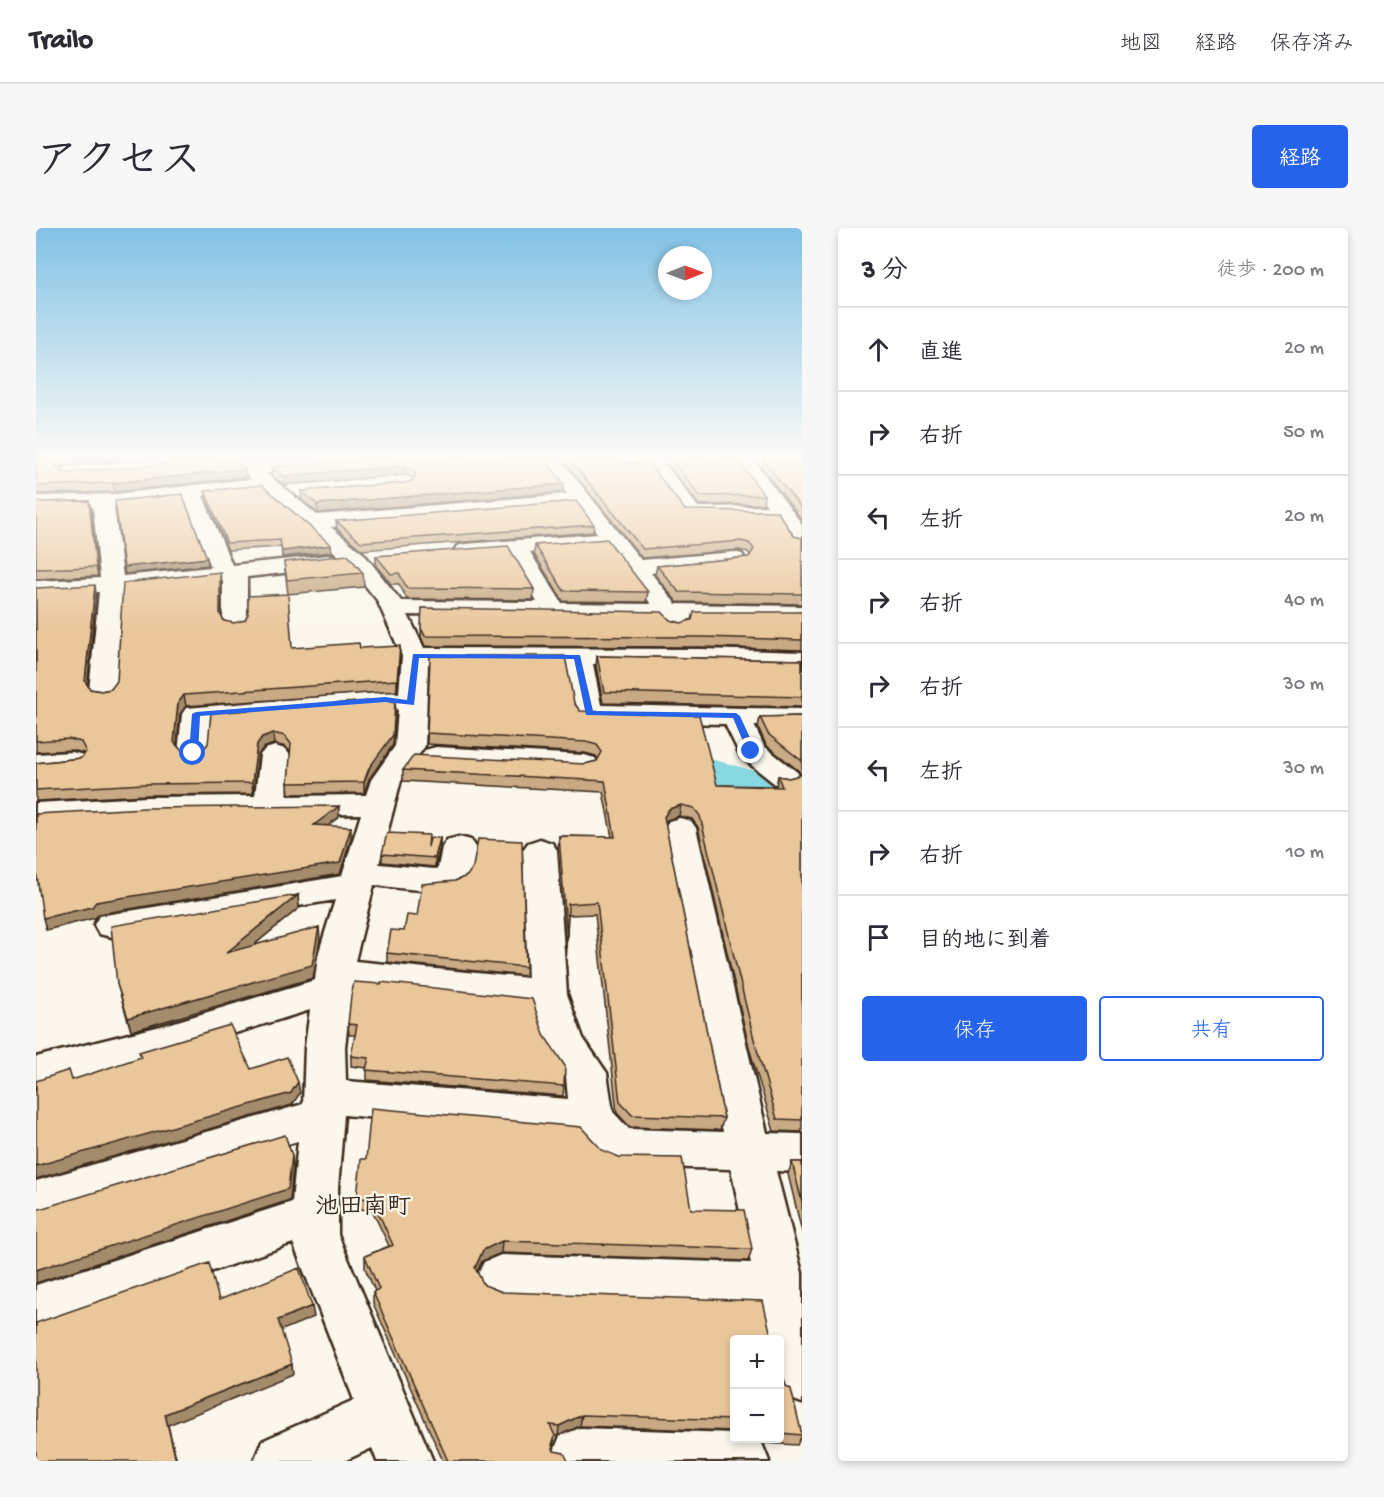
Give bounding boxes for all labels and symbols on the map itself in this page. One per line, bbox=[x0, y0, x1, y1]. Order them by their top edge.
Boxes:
north arrow bbox=[658, 246, 712, 300]
route end bbox=[737, 737, 763, 763]
route start bbox=[179, 739, 205, 765]
district label: 池田南町 bbox=[315, 1193, 411, 1223]

